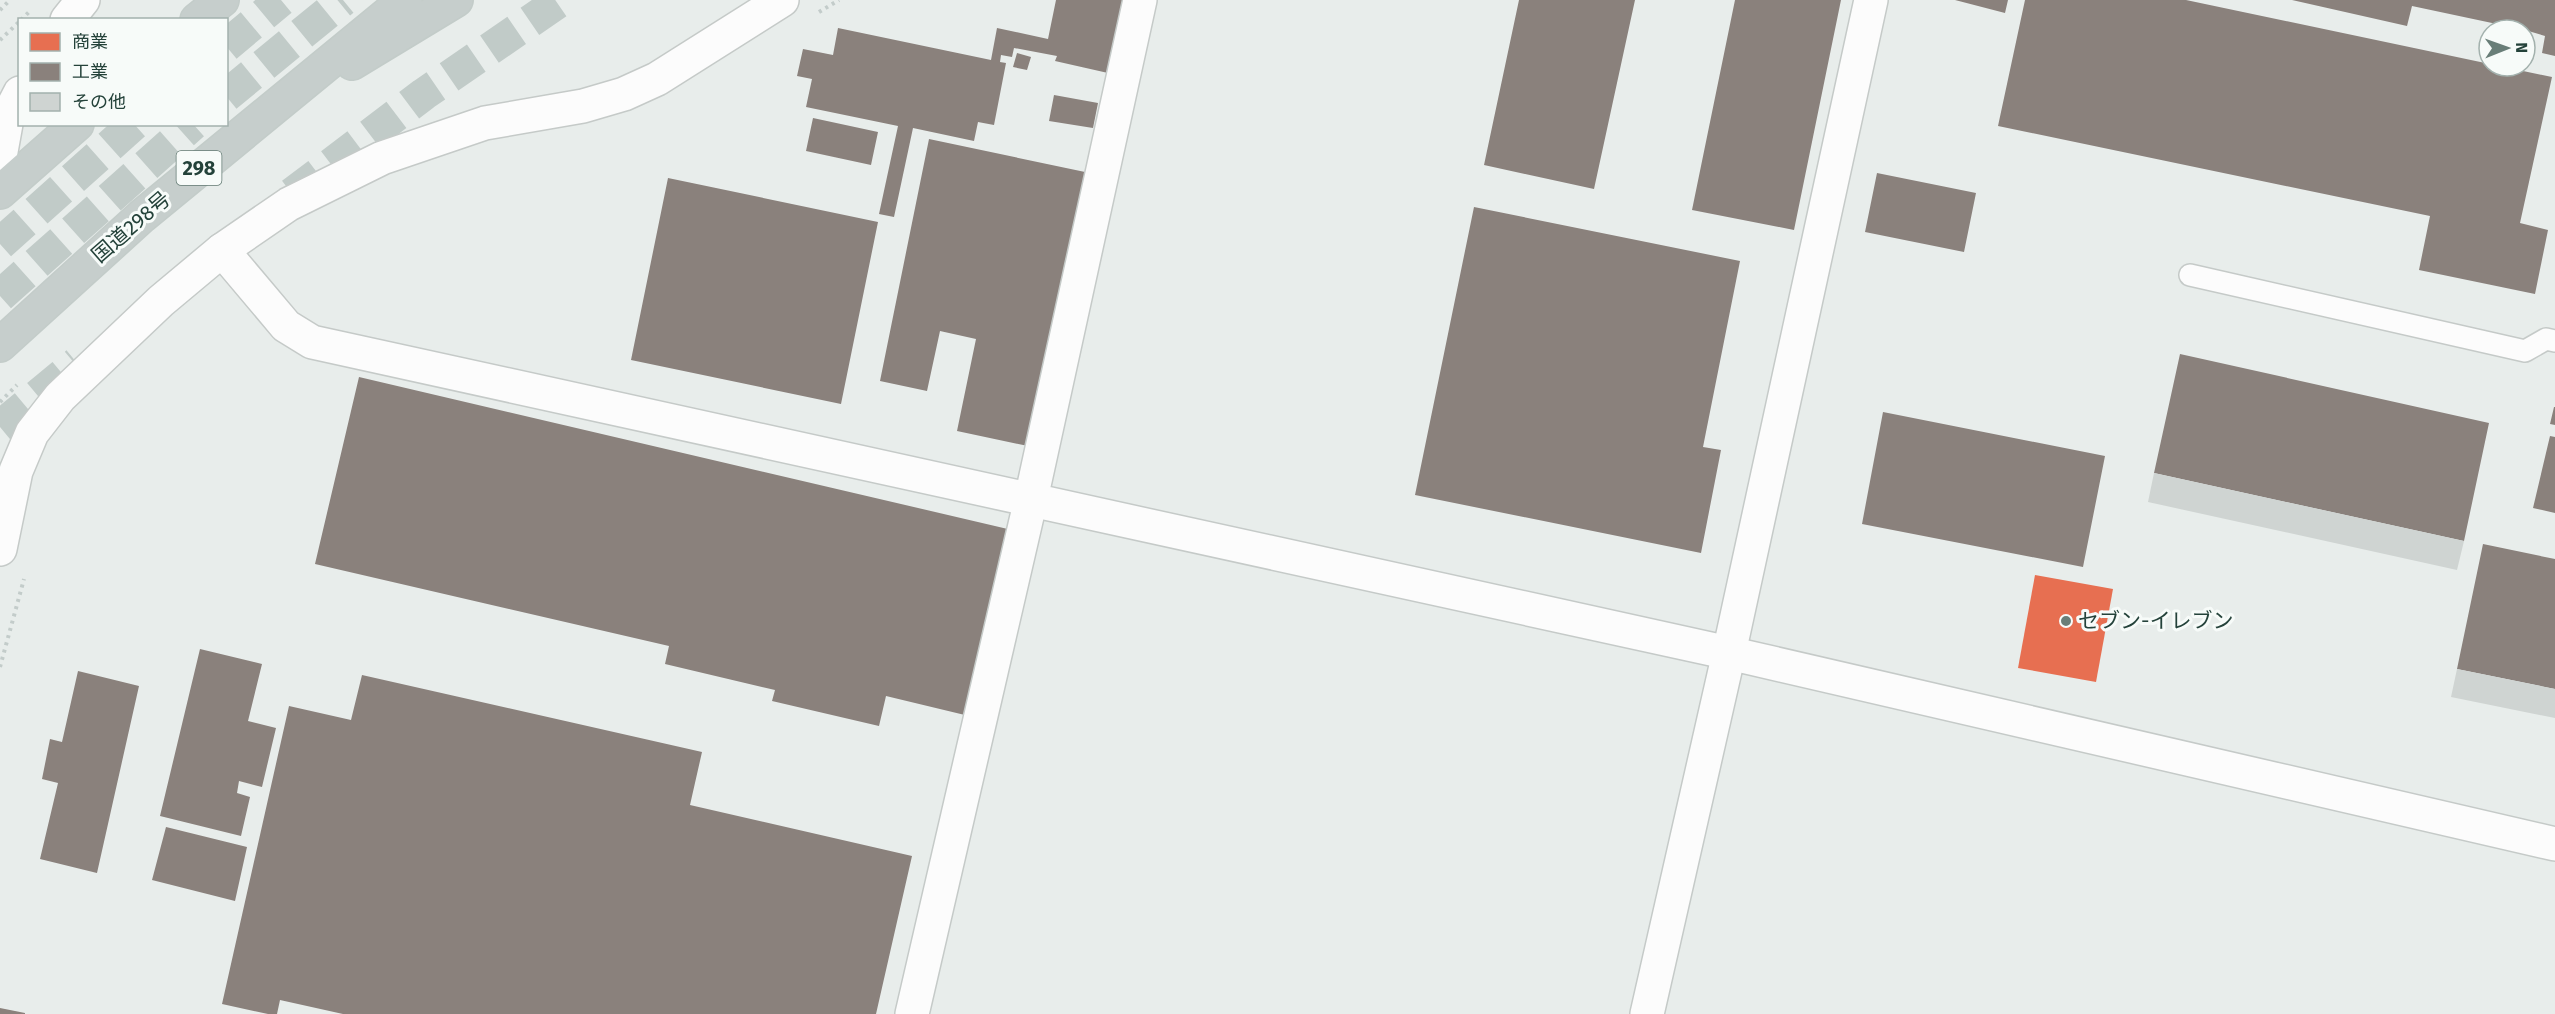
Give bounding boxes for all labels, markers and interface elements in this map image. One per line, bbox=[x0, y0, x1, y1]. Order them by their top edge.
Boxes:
legend bbox=[18, 18, 228, 126]
north arrow bbox=[2477, 18, 2537, 78]
text: 商業 bbox=[72, 31, 108, 53]
text: N bbox=[2512, 42, 2531, 53]
text: 工業 bbox=[72, 61, 108, 83]
text: その他 bbox=[72, 91, 126, 113]
road number: 298 bbox=[176, 151, 222, 185]
street label: 国道298号 bbox=[86, 186, 176, 268]
place label: セブン-イレブン bbox=[2078, 608, 2233, 634]
marker: セブン-イレブン bbox=[2059, 614, 2073, 628]

